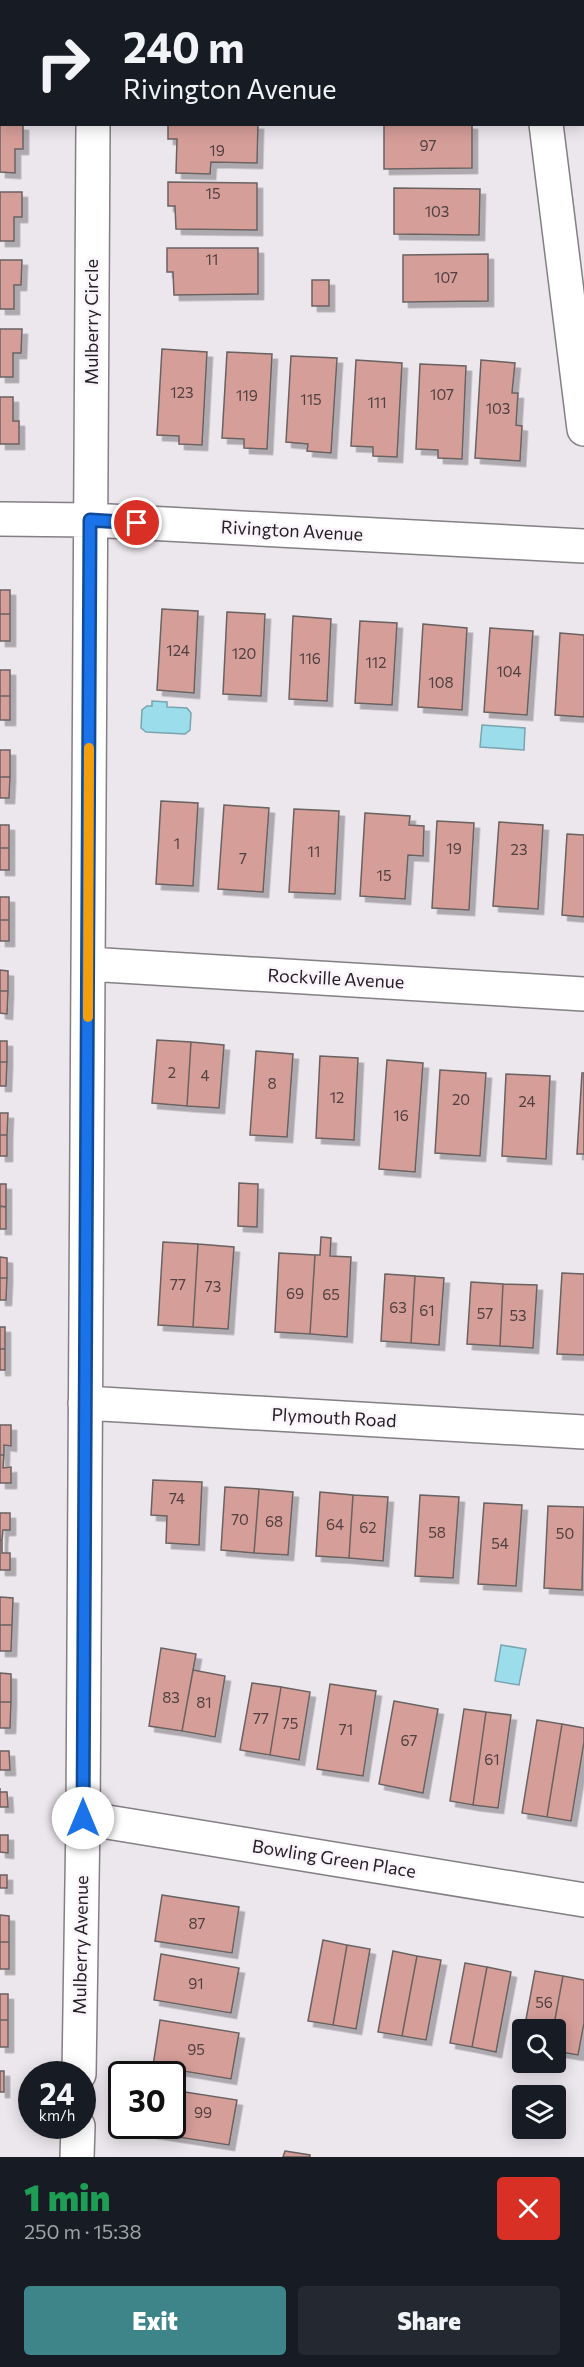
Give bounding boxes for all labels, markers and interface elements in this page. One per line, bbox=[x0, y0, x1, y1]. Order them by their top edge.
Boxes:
text: 240 m bbox=[123, 20, 245, 72]
icon: right bbox=[24, 24, 102, 102]
text: Rivington Avenue bbox=[123, 72, 337, 105]
house number: 97 bbox=[420, 136, 437, 154]
house number: 19 bbox=[209, 141, 225, 159]
house number: 15 bbox=[205, 184, 221, 202]
house number: 103 bbox=[425, 202, 449, 220]
house number: 11 bbox=[206, 250, 218, 268]
street label: Mulberry Circle bbox=[80, 259, 102, 385]
house number: 107 bbox=[434, 268, 458, 286]
house number: 123 bbox=[170, 383, 194, 401]
house number: 107 bbox=[430, 385, 454, 403]
house number: 119 bbox=[236, 386, 258, 404]
house number: 115 bbox=[300, 390, 322, 408]
house number: 111 bbox=[367, 393, 387, 411]
house number: 103 bbox=[486, 399, 510, 417]
pin bbox=[111, 497, 162, 548]
icon: arrive bbox=[120, 506, 153, 539]
street label: Rivington Avenue bbox=[220, 515, 364, 545]
house number: 124 bbox=[166, 641, 190, 659]
house number: 120 bbox=[232, 644, 256, 662]
house number: 116 bbox=[299, 649, 321, 667]
house number: 112 bbox=[365, 653, 387, 671]
house number: 104 bbox=[496, 662, 522, 680]
house number: 108 bbox=[428, 673, 454, 691]
house number: 1 bbox=[174, 834, 180, 852]
house number: 19 bbox=[446, 839, 462, 857]
house number: 23 bbox=[511, 840, 527, 858]
house number: 11 bbox=[308, 842, 320, 860]
house number: 7 bbox=[239, 849, 247, 867]
house number: 15 bbox=[376, 866, 392, 884]
street label: Rockville Avenue bbox=[267, 963, 405, 993]
house number: 2 bbox=[168, 1063, 176, 1081]
house number: 4 bbox=[201, 1066, 210, 1084]
house number: 8 bbox=[267, 1074, 277, 1092]
house number: 12 bbox=[330, 1088, 344, 1106]
house number: 20 bbox=[452, 1090, 470, 1108]
house number: 24 bbox=[518, 1092, 536, 1110]
house number: 16 bbox=[393, 1106, 409, 1124]
house number: 77 bbox=[170, 1275, 186, 1293]
house number: 73 bbox=[205, 1277, 221, 1295]
house number: 69 bbox=[286, 1284, 304, 1302]
house number: 65 bbox=[322, 1285, 340, 1303]
house number: 63 bbox=[389, 1298, 407, 1316]
house number: 61 bbox=[419, 1301, 435, 1319]
house number: 57 bbox=[477, 1304, 493, 1322]
house number: 53 bbox=[509, 1306, 527, 1324]
street label: Plymouth Road bbox=[271, 1403, 397, 1431]
house number: 74 bbox=[169, 1489, 185, 1507]
house number: 70 bbox=[231, 1510, 249, 1528]
house number: 68 bbox=[265, 1512, 283, 1530]
house number: 64 bbox=[326, 1515, 344, 1533]
house number: 62 bbox=[359, 1518, 377, 1536]
house number: 58 bbox=[428, 1523, 446, 1541]
house number: 50 bbox=[556, 1524, 574, 1542]
house number: 54 bbox=[491, 1534, 509, 1552]
house number: 83 bbox=[162, 1688, 180, 1706]
house number: 81 bbox=[196, 1693, 212, 1711]
house number: 77 bbox=[253, 1709, 269, 1727]
house number: 75 bbox=[282, 1714, 298, 1732]
house number: 71 bbox=[339, 1720, 353, 1738]
house number: 67 bbox=[401, 1731, 418, 1749]
house number: 61 bbox=[484, 1750, 500, 1768]
position arrow bbox=[51, 1786, 115, 1850]
street label: Bowling Green Place bbox=[251, 1834, 418, 1882]
street label: Mulberry Avenue bbox=[68, 1875, 92, 2015]
house number: 87 bbox=[189, 1914, 206, 1932]
house number: 91 bbox=[188, 1974, 204, 1992]
house number: 56 bbox=[535, 1993, 553, 2011]
map controls bbox=[512, 2019, 566, 2139]
button: search bbox=[512, 2019, 566, 2073]
house number: 95 bbox=[187, 2040, 205, 2058]
speed limit sign: 30 bbox=[108, 2061, 186, 2139]
text: 24 bbox=[39, 2074, 75, 2111]
button: layers bbox=[512, 2085, 566, 2139]
house number: 99 bbox=[194, 2103, 212, 2121]
text: km/h bbox=[39, 2106, 75, 2124]
text: 1 min bbox=[24, 2174, 110, 2218]
button: close bbox=[497, 2177, 560, 2240]
text: 250 m · 15:38 bbox=[24, 2219, 142, 2243]
button: Exit bbox=[24, 2286, 286, 2355]
button: Share bbox=[298, 2286, 560, 2355]

